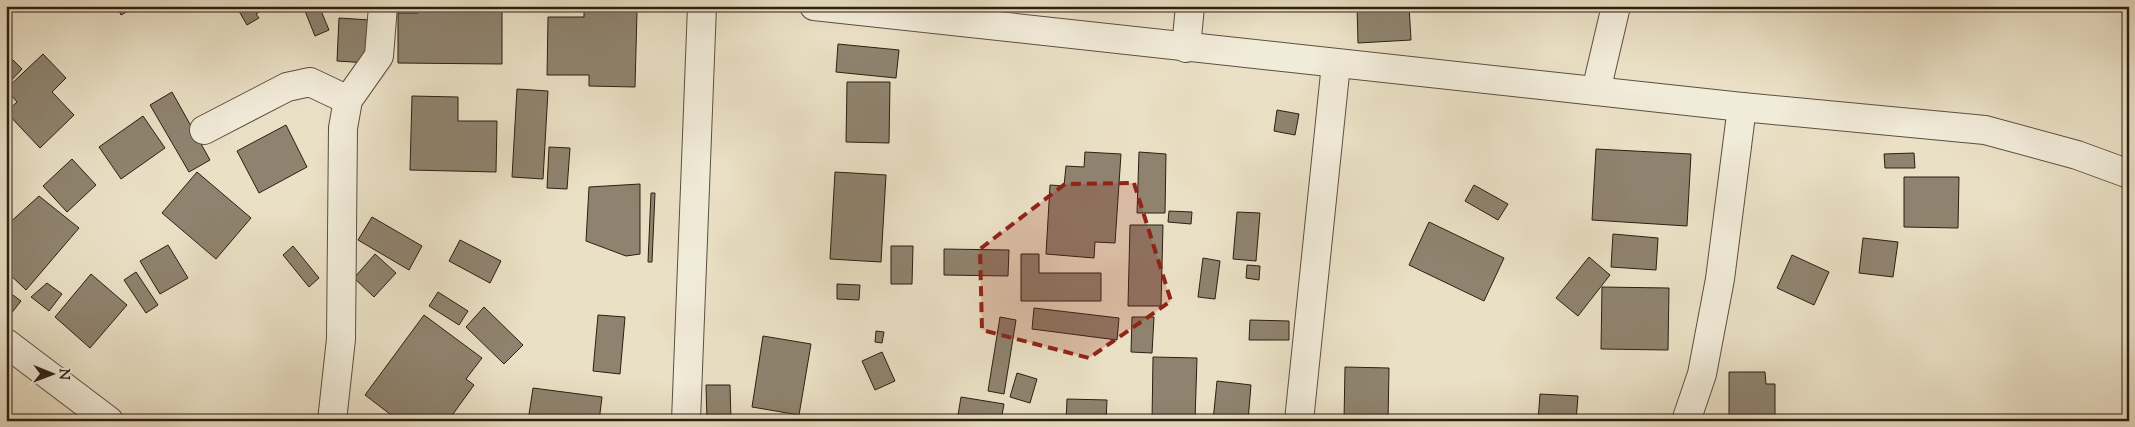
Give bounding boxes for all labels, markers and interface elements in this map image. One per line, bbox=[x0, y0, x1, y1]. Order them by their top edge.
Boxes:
north arrow bbox=[28, 350, 78, 400]
text: N bbox=[53, 368, 73, 380]

